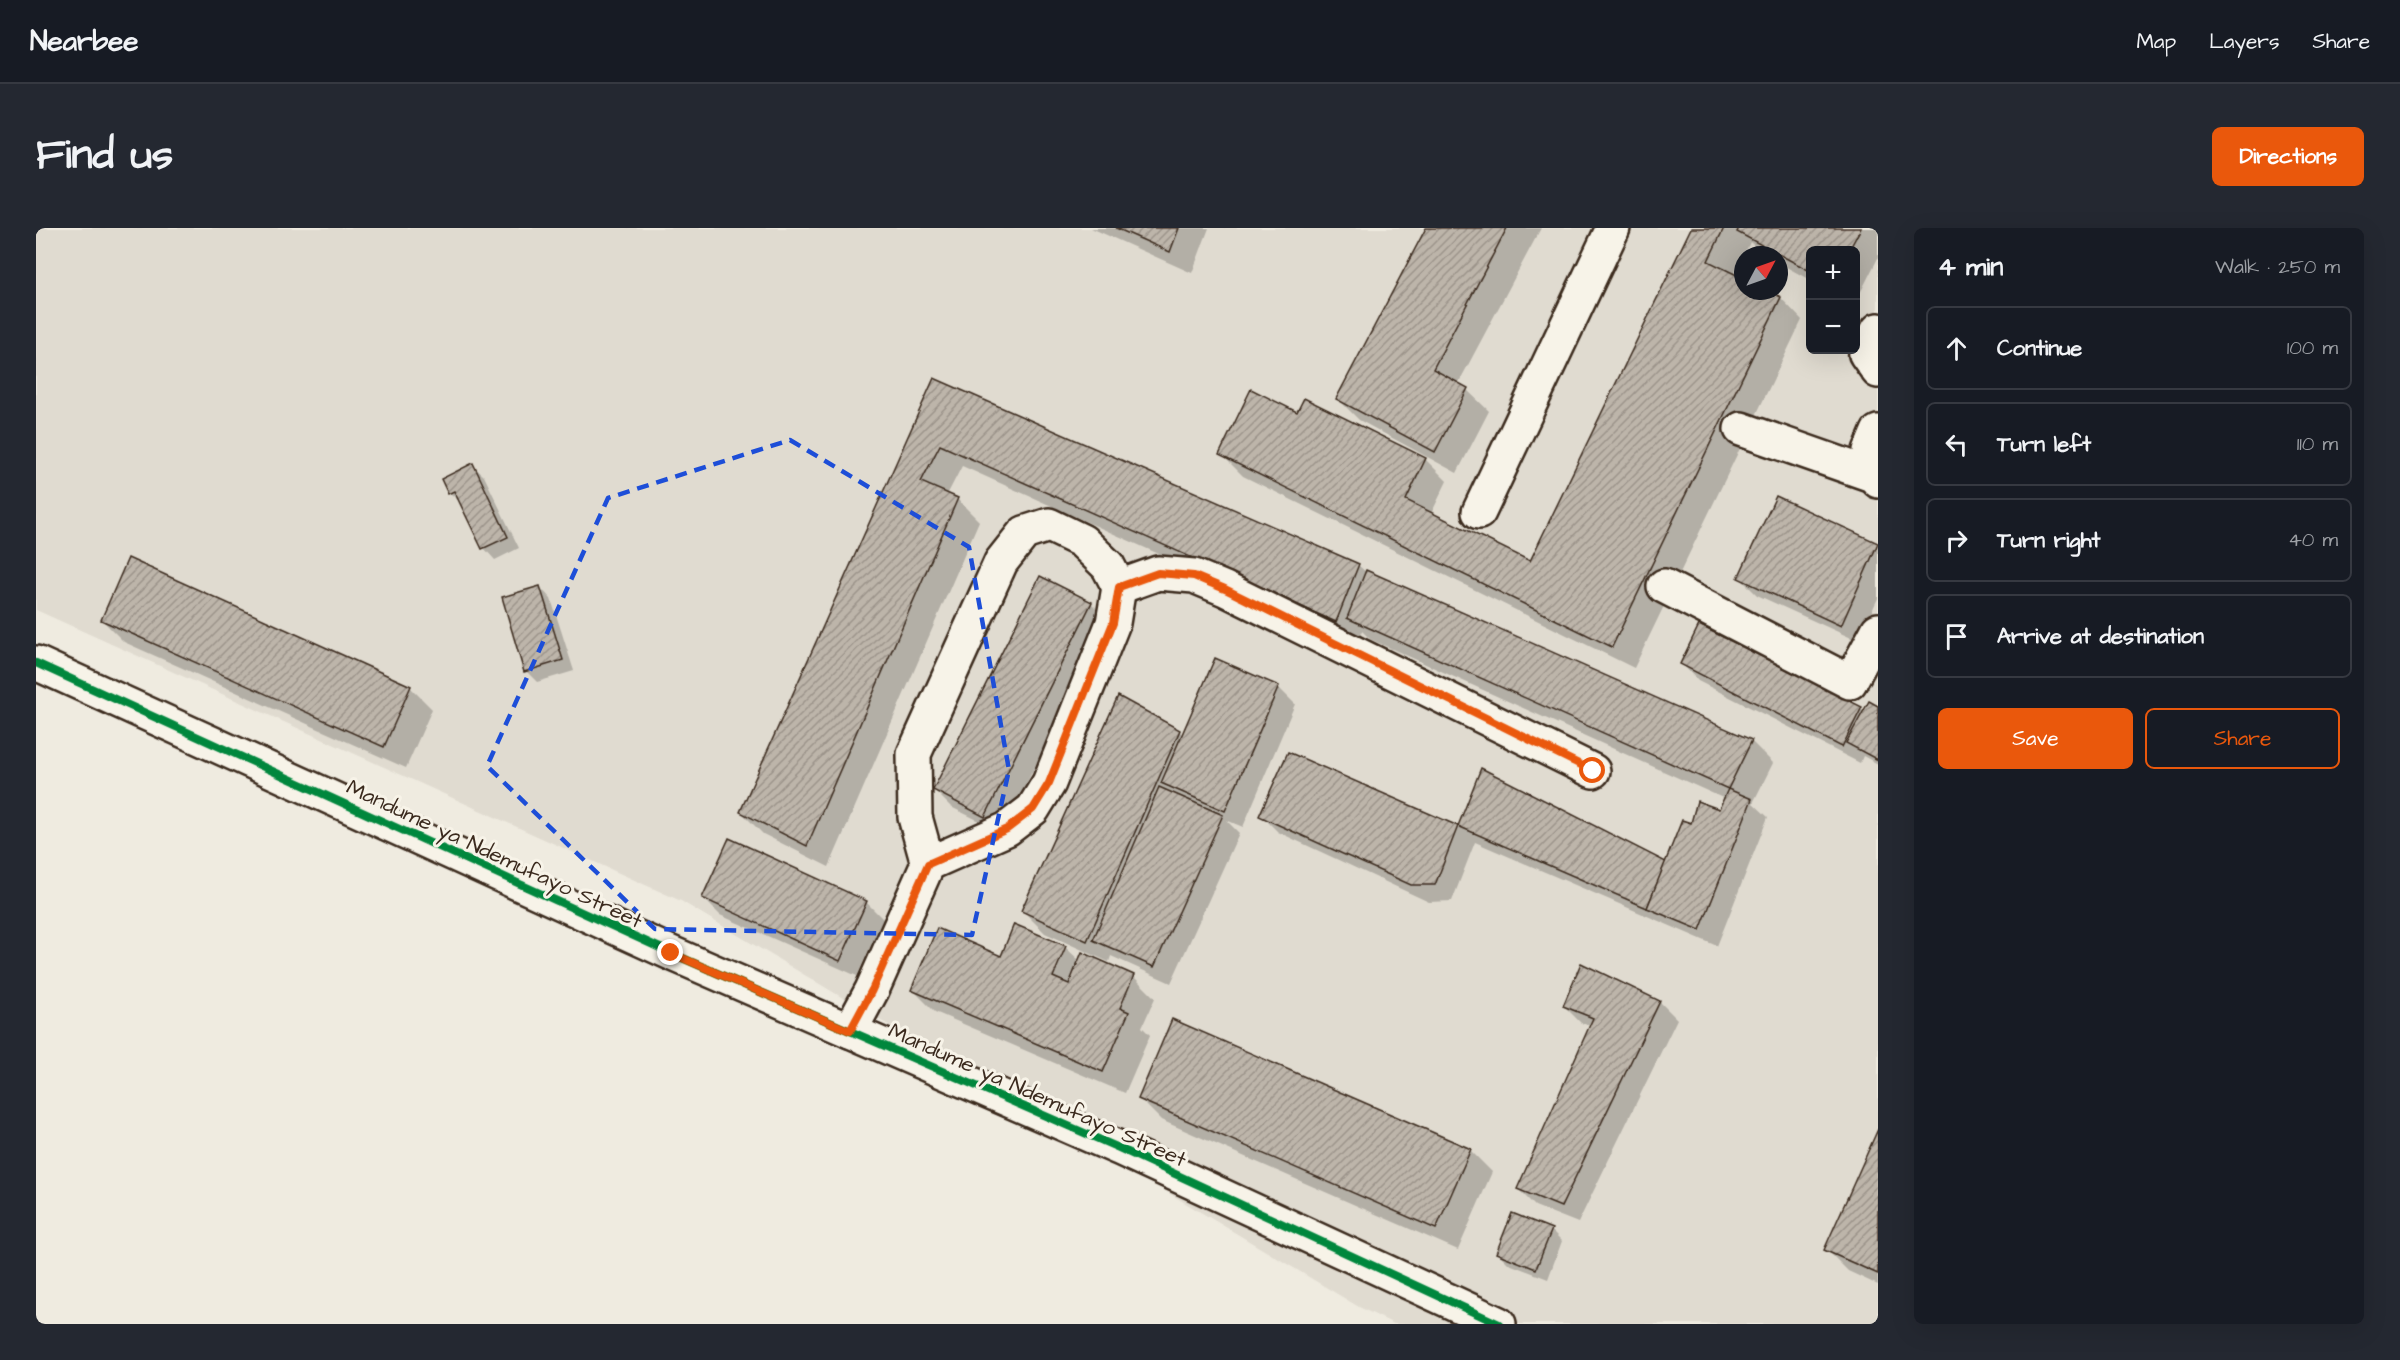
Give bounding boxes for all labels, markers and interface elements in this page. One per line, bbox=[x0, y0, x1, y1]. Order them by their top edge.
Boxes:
text: Nearbee bbox=[30, 22, 138, 61]
text: Map bbox=[2136, 27, 2176, 56]
text: Layers bbox=[2209, 27, 2279, 56]
text: Share bbox=[2312, 27, 2370, 56]
text: Find us bbox=[36, 127, 173, 185]
button: Directions bbox=[2212, 127, 2364, 186]
north arrow bbox=[1734, 246, 1788, 300]
map controls bbox=[1806, 246, 1860, 354]
button: + bbox=[1806, 246, 1860, 300]
text: 4 min bbox=[1938, 249, 2003, 285]
text: Walk · 250 m bbox=[2215, 253, 2340, 281]
button: − bbox=[1806, 300, 1860, 354]
icon: ahead bbox=[1940, 332, 1973, 365]
text: Continue bbox=[1997, 333, 2082, 364]
text: 100 m bbox=[2287, 334, 2338, 362]
icon: left bbox=[1940, 428, 1973, 461]
text: Turn left bbox=[1997, 429, 2091, 460]
text: 110 m bbox=[2297, 430, 2338, 458]
icon: right bbox=[1940, 524, 1973, 557]
text: Turn right bbox=[1997, 525, 2100, 556]
text: 40 m bbox=[2288, 526, 2338, 554]
icon: arrive bbox=[1940, 620, 1973, 653]
text: Arrive at destination bbox=[1997, 621, 2204, 652]
button: Save bbox=[1938, 708, 2133, 769]
button: Share bbox=[2145, 708, 2340, 769]
route start bbox=[1579, 757, 1605, 783]
street label: Mandume ya Ndemufayo Street bbox=[341, 772, 648, 938]
route end bbox=[657, 939, 683, 965]
street label: Mandume ya Ndemufayo Street bbox=[883, 1015, 1192, 1176]

